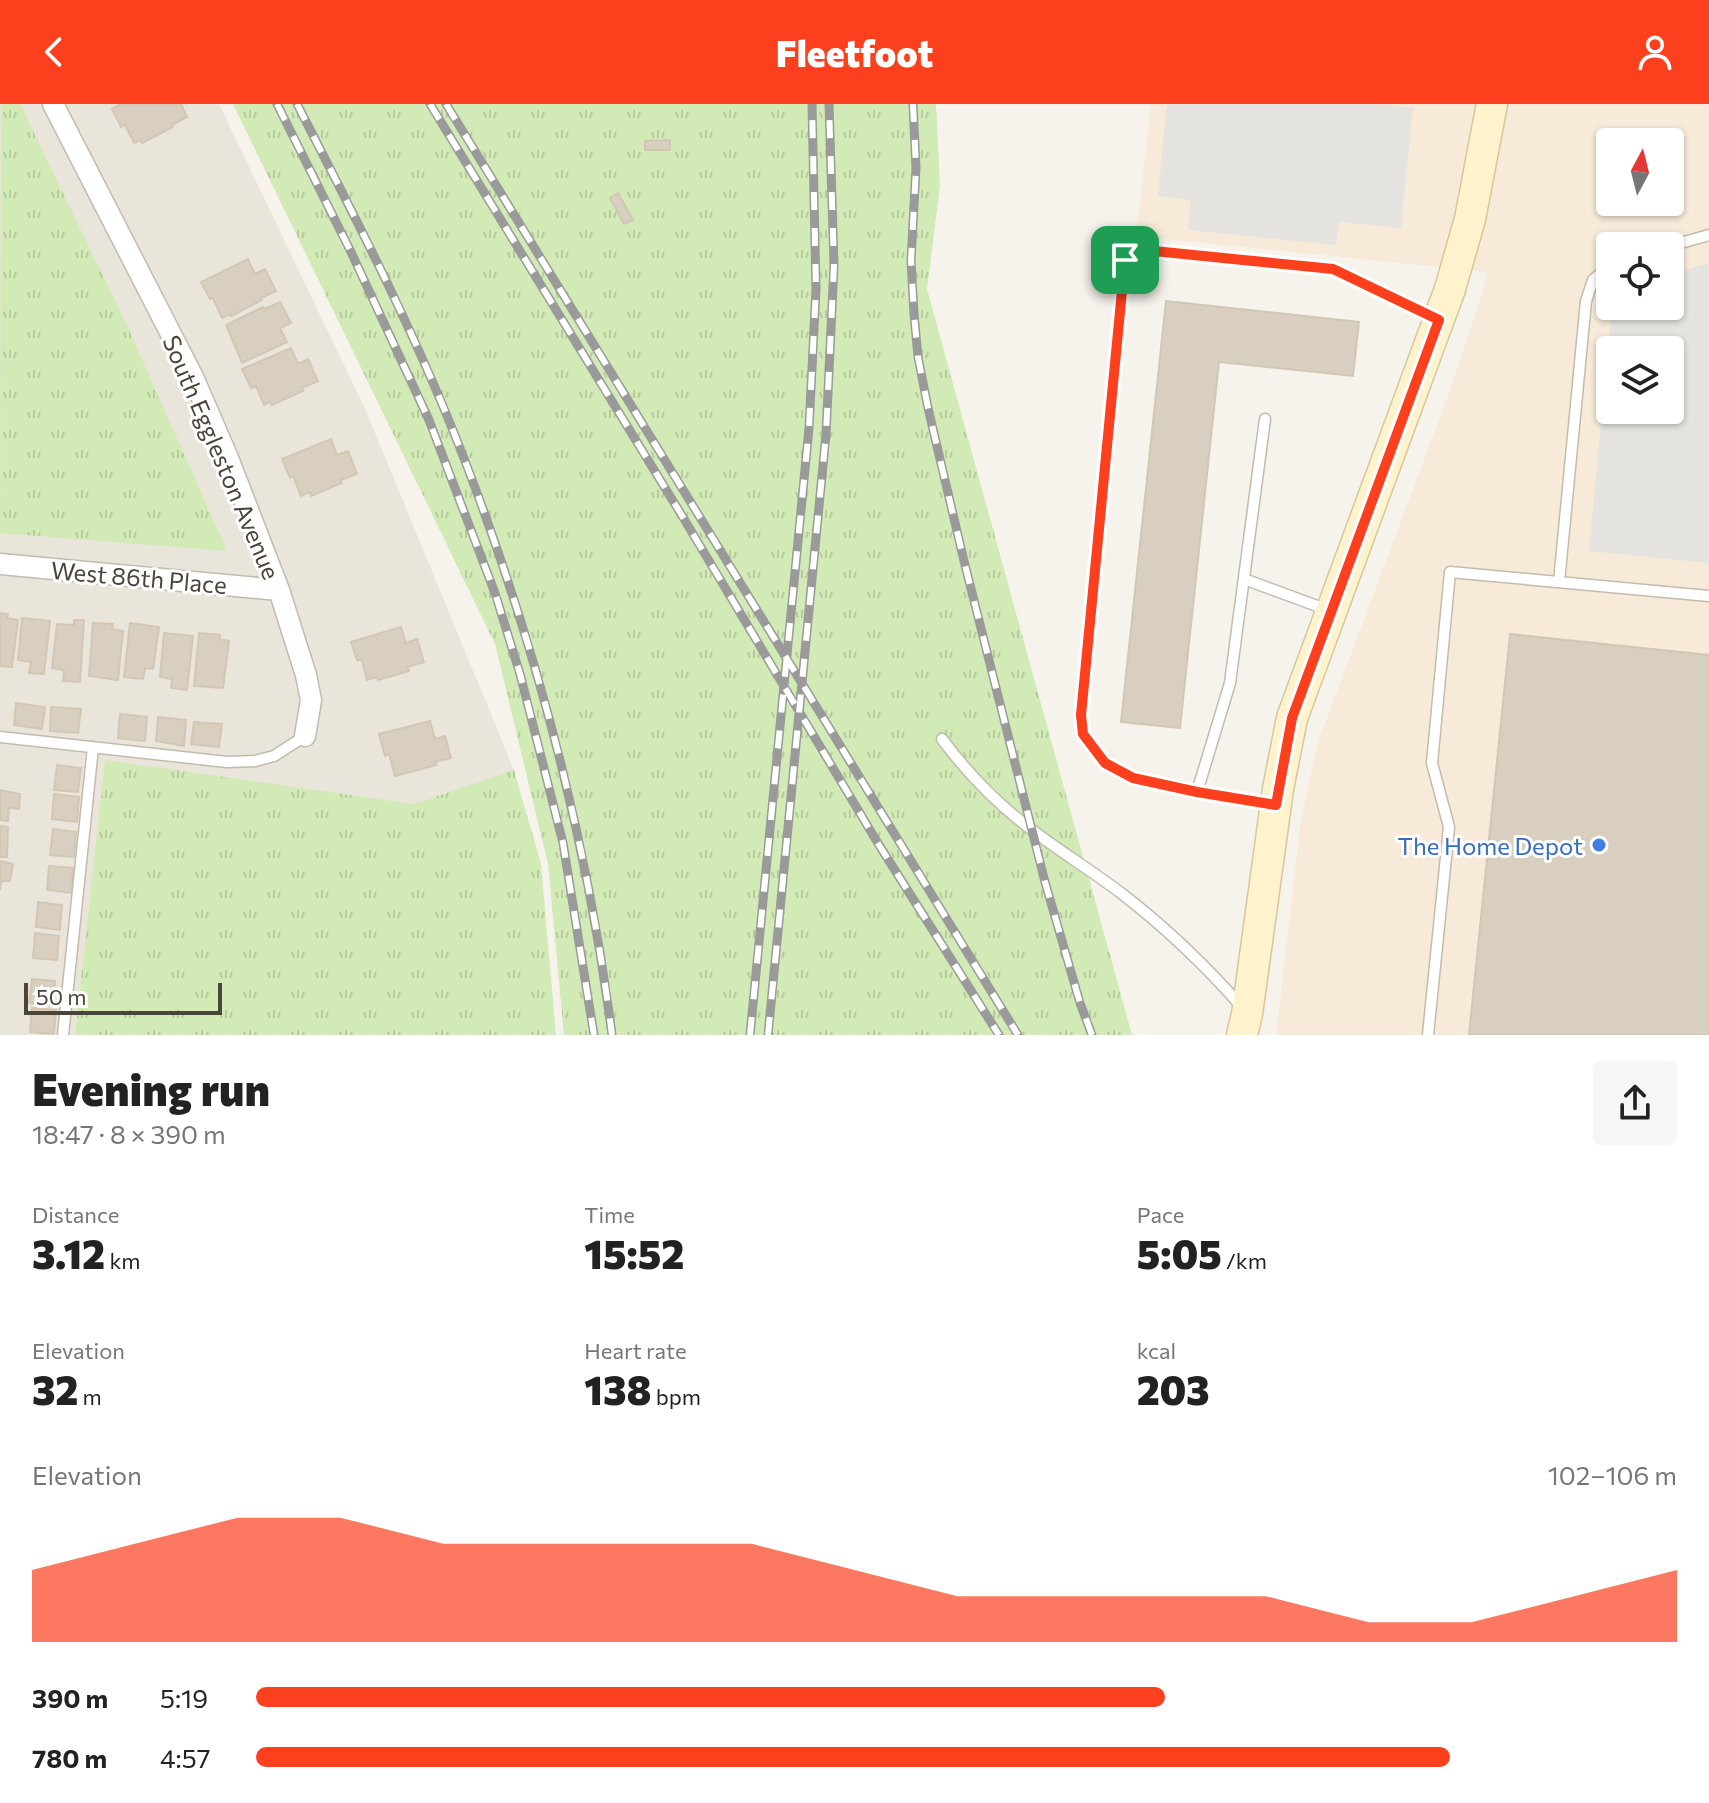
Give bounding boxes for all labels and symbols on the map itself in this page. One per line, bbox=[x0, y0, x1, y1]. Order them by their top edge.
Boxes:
north arrow bbox=[1596, 128, 1684, 216]
pin bbox=[1091, 226, 1159, 294]
street label: South Eggleston Avenue bbox=[157, 331, 287, 583]
street label: West 86th Place bbox=[50, 555, 228, 599]
place label: The Home Depot bbox=[1398, 831, 1583, 860]
marker: The Home Depot bbox=[1590, 836, 1608, 854]
scale bar bbox=[24, 979, 222, 1015]

